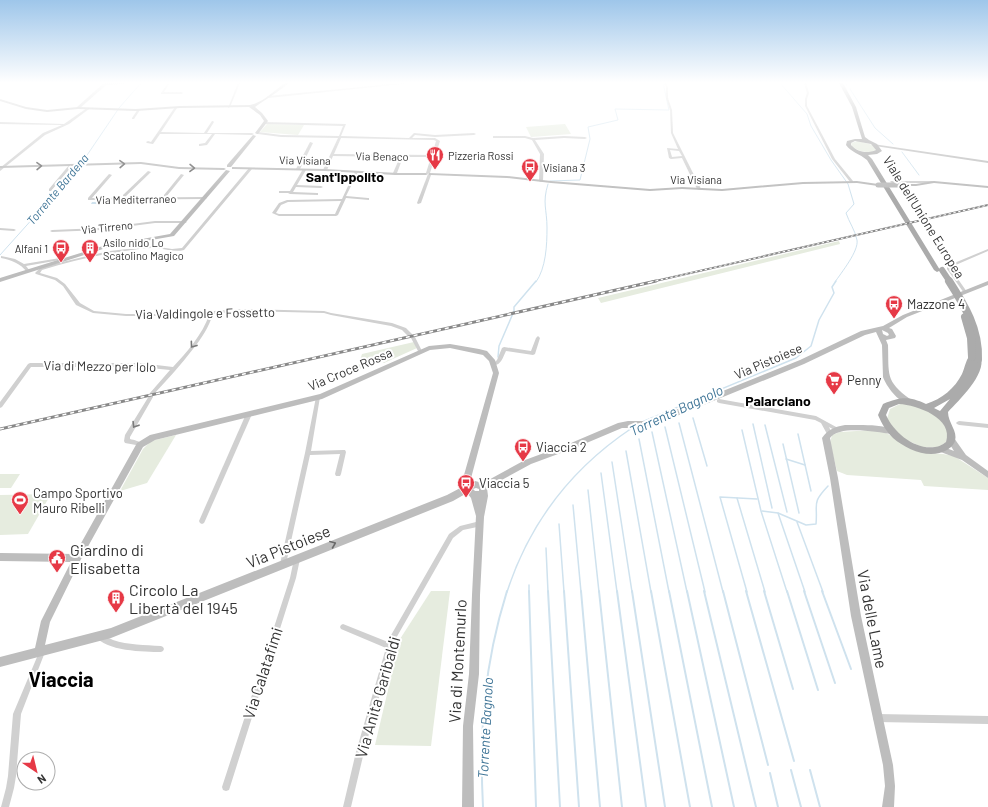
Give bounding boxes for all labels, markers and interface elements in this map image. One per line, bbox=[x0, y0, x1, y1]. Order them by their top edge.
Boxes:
restaurant icon: Pizzeria Rossi bbox=[425, 145, 445, 170]
street label: Via Benaco bbox=[355, 149, 409, 163]
place label: Pizzeria Rossi bbox=[448, 149, 514, 162]
water label: Torrente Bardena bbox=[23, 151, 91, 227]
street label: Via Visiana bbox=[279, 153, 331, 167]
street label: Viale dell'Unione Europea bbox=[880, 153, 968, 281]
bus stop icon: Visiana 3 bbox=[520, 157, 540, 182]
one-way arrow bbox=[119, 159, 125, 168]
place label: Visiana 3 bbox=[543, 161, 585, 174]
one-way arrow bbox=[36, 162, 42, 170]
one-way arrow bbox=[189, 164, 195, 172]
district label: Sant'Ippolito bbox=[306, 168, 384, 185]
street label: Via Visiana bbox=[670, 173, 722, 186]
street label: Via Mediterraneo bbox=[96, 192, 176, 206]
street label: Via Tirreno bbox=[81, 218, 133, 236]
place label: Asilo nido Lo Scatolino Magico bbox=[103, 236, 184, 262]
bus stop icon: Alfani 1 bbox=[51, 238, 71, 263]
building icon: Asilo nido Lo Scatolino Magico bbox=[80, 238, 100, 263]
place label: Alfani 1 bbox=[15, 242, 48, 255]
bus stop icon: Mazzone 4 bbox=[884, 294, 904, 319]
place label: Mazzone 4 bbox=[907, 296, 965, 312]
street label: Via Valdingole e Fossetto bbox=[135, 304, 275, 322]
street label: Via Pistoiese bbox=[732, 339, 805, 383]
one-way arrow bbox=[190, 341, 197, 348]
street label: Via Croce Rossa bbox=[305, 344, 395, 394]
street label: Via di Mezzo per Iolo bbox=[44, 357, 156, 375]
supermarket icon: Penny bbox=[824, 370, 844, 395]
place label: Penny bbox=[847, 372, 881, 388]
water label: Torrente Bagnolo bbox=[626, 381, 726, 439]
district label: Palarciano bbox=[745, 392, 811, 409]
one-way arrow bbox=[132, 421, 139, 428]
bus stop icon: Viaccia 2 bbox=[513, 437, 533, 462]
place label: Viaccia 2 bbox=[536, 439, 587, 455]
bus stop icon: Viaccia 5 bbox=[456, 473, 476, 498]
place label: Viaccia 5 bbox=[479, 475, 530, 491]
place label: Campo Sportivo Mauro Ribelli bbox=[33, 485, 123, 516]
sports icon: Campo Sportivo Mauro Ribelli bbox=[10, 490, 30, 515]
street label: Via Pistoiese bbox=[243, 521, 333, 571]
place label: Giardino di Elisabetta bbox=[70, 540, 144, 577]
one-way arrow bbox=[330, 541, 337, 549]
public building icon: Giardino di Elisabetta bbox=[47, 548, 67, 573]
street label: Via delle Lame bbox=[854, 568, 892, 670]
place label: Circolo La Libertà del 1945 bbox=[129, 580, 238, 617]
building icon: Circolo La Libertà del 1945 bbox=[106, 588, 126, 613]
street label: Via di Montemurlo bbox=[444, 599, 470, 723]
street label: Via Calatafimi bbox=[238, 625, 286, 721]
street label: Via Anita Garibaldi bbox=[351, 634, 403, 760]
district label: Viaccia bbox=[28, 667, 94, 691]
water label: Torrente Bagnolo bbox=[474, 677, 496, 779]
north arrow bbox=[16, 751, 56, 791]
text: N bbox=[35, 772, 49, 787]

